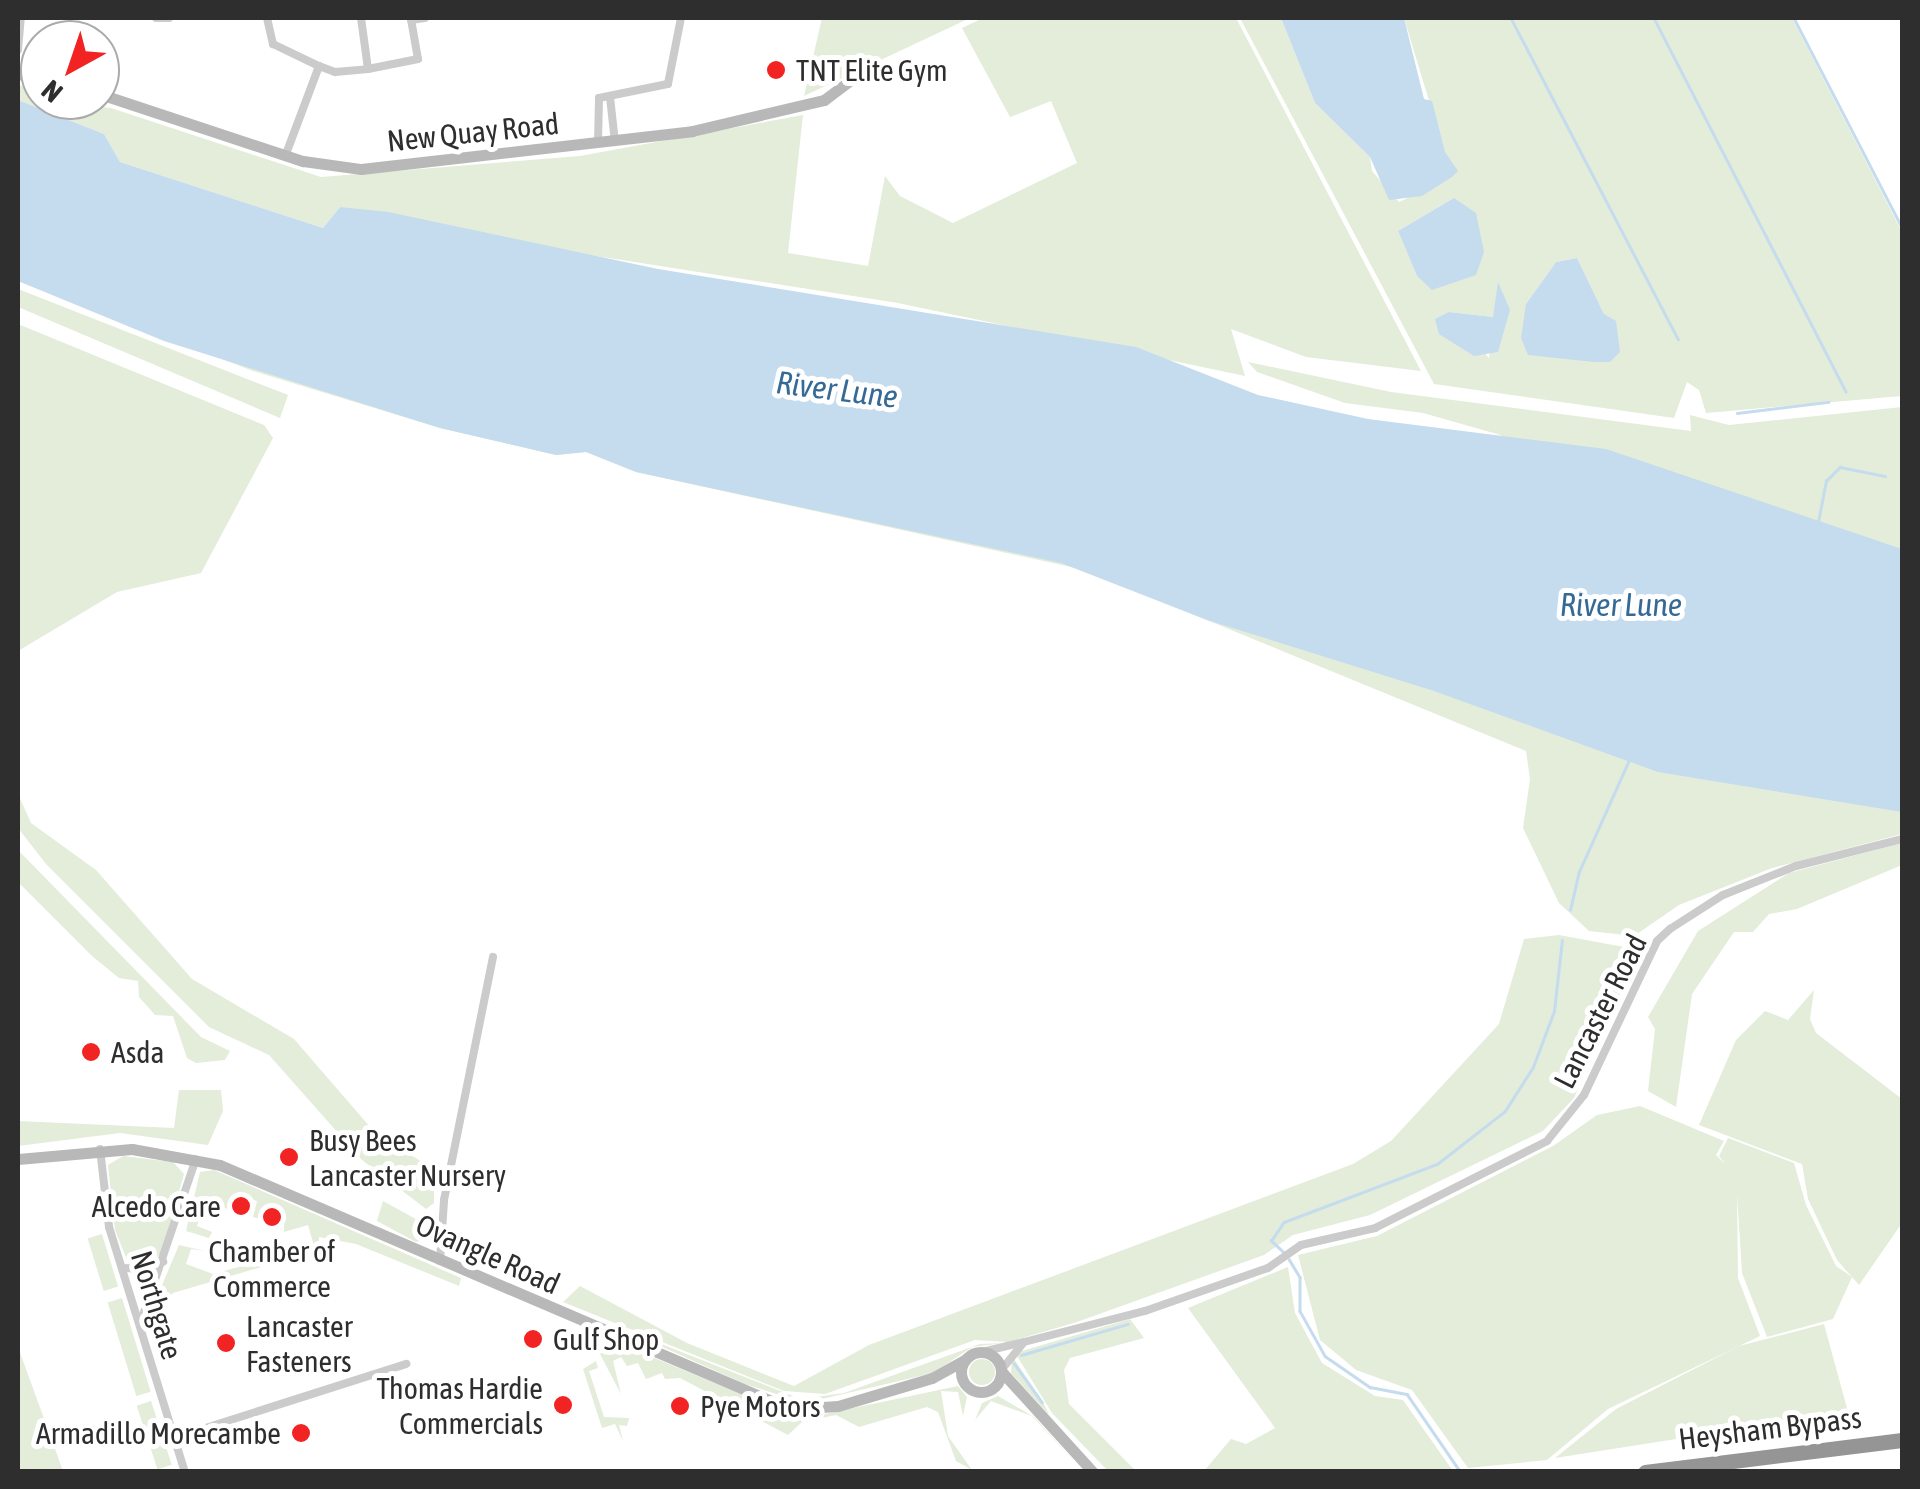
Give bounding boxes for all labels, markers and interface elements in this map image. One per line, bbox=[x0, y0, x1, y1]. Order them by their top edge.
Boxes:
north arrow bbox=[20, 20, 120, 120]
place label: TNT Elite Gym bbox=[796, 52, 948, 88]
marker: TNT Elite Gym bbox=[765, 59, 787, 81]
text: N bbox=[35, 74, 69, 109]
street label: New Quay Road bbox=[385, 105, 561, 159]
water label: River Lune bbox=[774, 363, 900, 417]
water label: River Lune bbox=[1560, 586, 1682, 624]
street label: Lancaster Road bbox=[1546, 928, 1654, 1094]
place label: Asda bbox=[111, 1034, 164, 1070]
marker: Asda bbox=[80, 1041, 102, 1063]
place label: Busy Bees Lancaster Nursery bbox=[309, 1122, 506, 1192]
marker: Busy Bees Lancaster Nursery bbox=[278, 1146, 300, 1168]
place label: Alcedo Care bbox=[92, 1188, 221, 1224]
marker: Alcedo Care bbox=[230, 1195, 252, 1217]
marker: Chamber of Commerce bbox=[261, 1206, 283, 1228]
street label: Ovangle Road bbox=[411, 1206, 565, 1302]
place label: Chamber of Commerce bbox=[209, 1233, 335, 1304]
street label: Northgate bbox=[123, 1246, 191, 1364]
place label: Lancaster Fasteners bbox=[246, 1308, 353, 1378]
place label: Gulf Shop bbox=[553, 1321, 659, 1357]
marker: Gulf Shop bbox=[522, 1328, 544, 1350]
marker: Lancaster Fasteners bbox=[215, 1332, 237, 1354]
place label: Thomas Hardie Commercials bbox=[377, 1370, 543, 1440]
place label: Pye Motors bbox=[700, 1388, 821, 1424]
marker: Thomas Hardie Commercials bbox=[552, 1394, 574, 1416]
marker: Pye Motors bbox=[669, 1395, 691, 1417]
street label: Heysham Bypass bbox=[1677, 1399, 1863, 1457]
place label: Armadillo Morecambe bbox=[36, 1415, 281, 1451]
marker: Armadillo Morecambe bbox=[290, 1422, 312, 1444]

